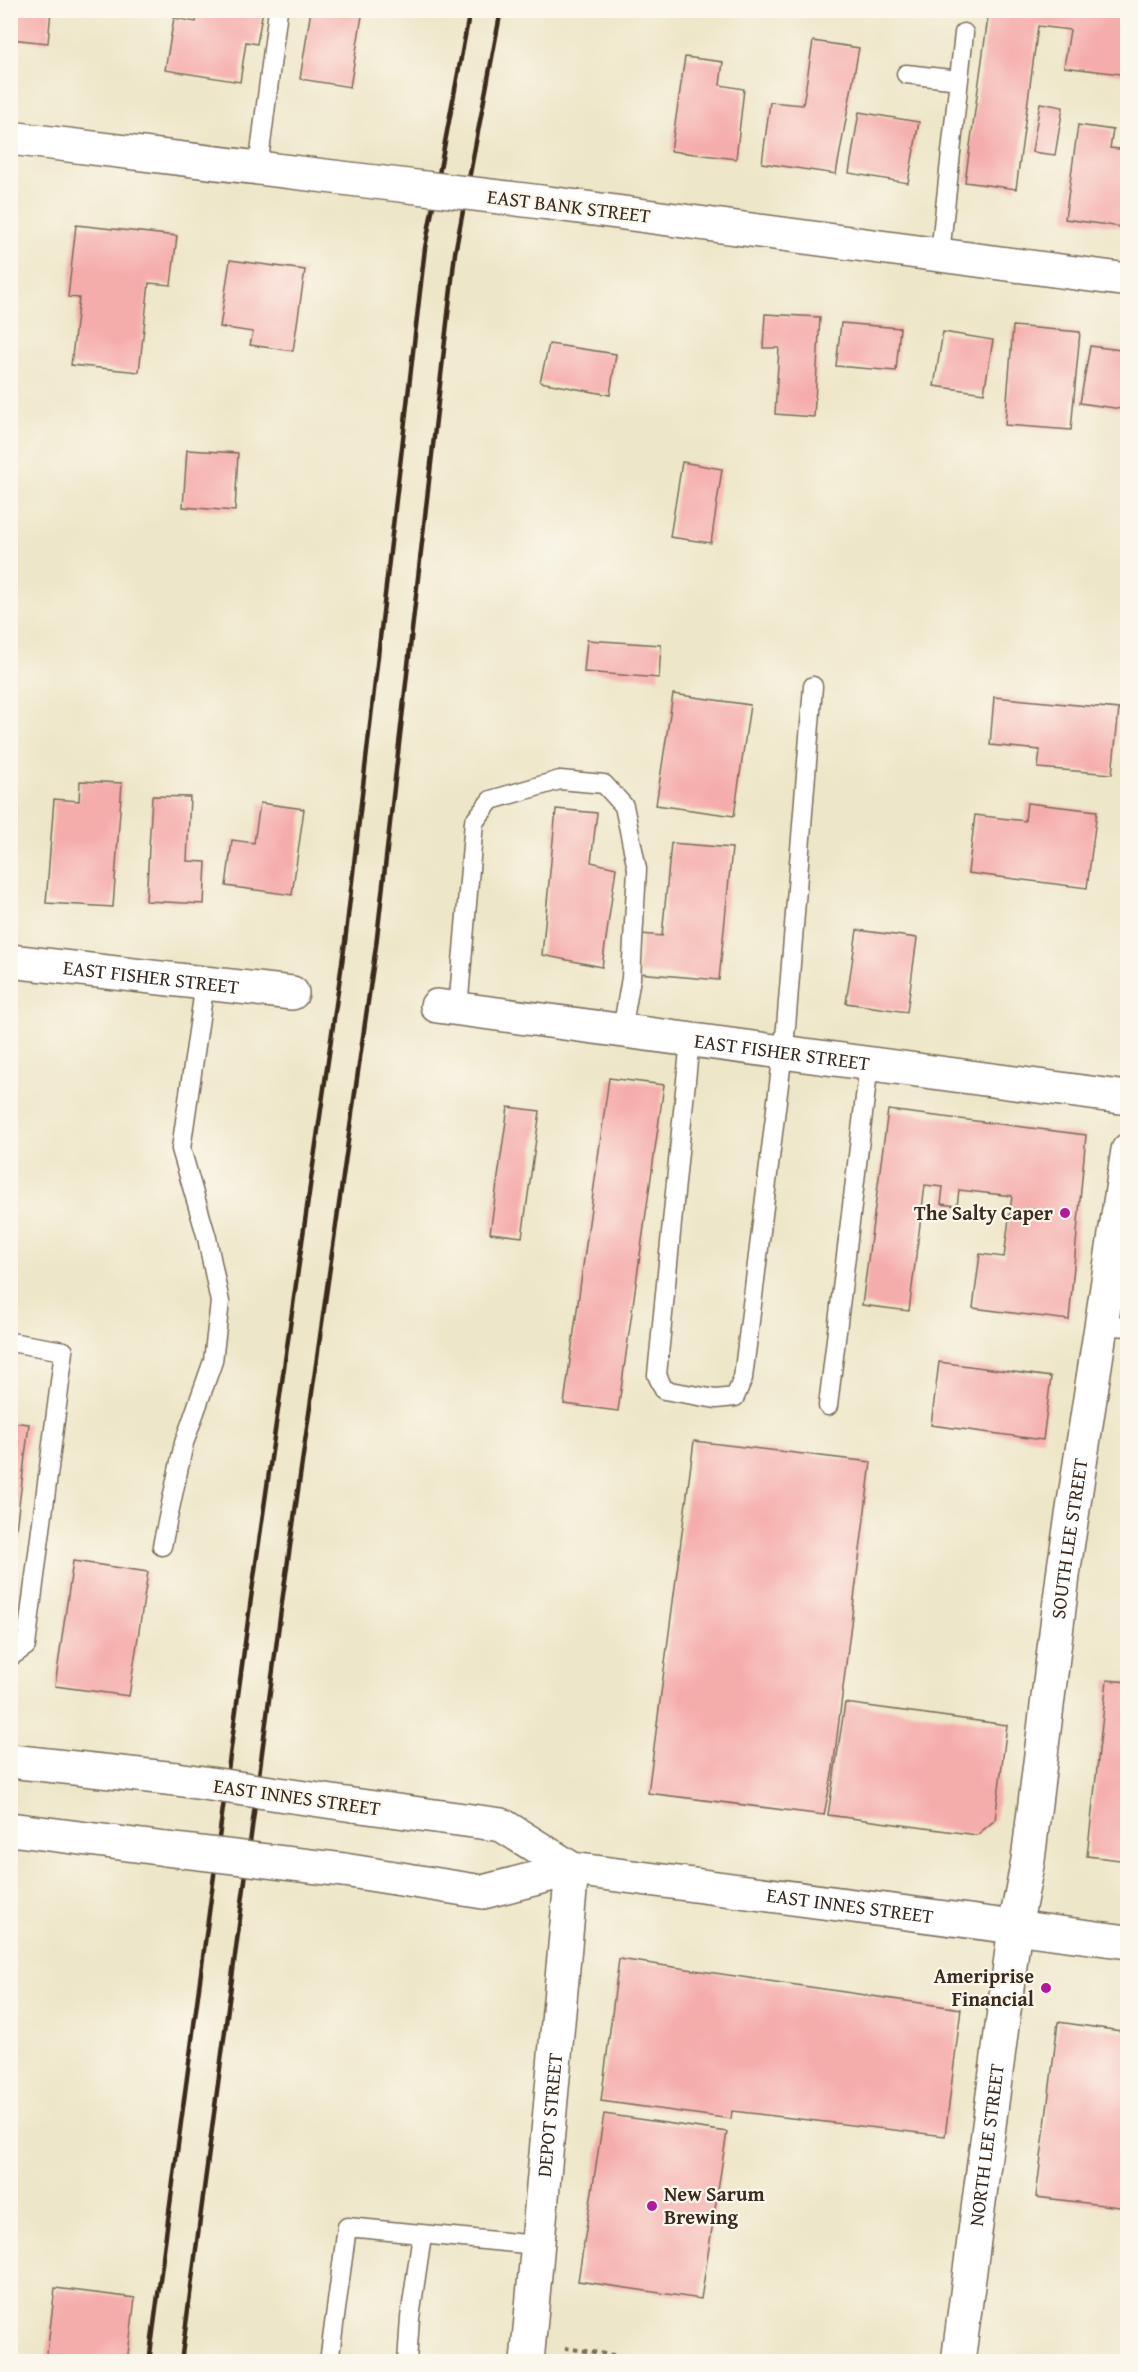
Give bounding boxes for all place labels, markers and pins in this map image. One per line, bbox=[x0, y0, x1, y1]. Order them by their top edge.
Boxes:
place label: The Salty Caper bbox=[914, 1198, 1053, 1227]
marker: The Salty Caper bbox=[1058, 1206, 1072, 1220]
place label: Ameriprise Financial bbox=[934, 1961, 1034, 2013]
marker: Ameriprise Financial bbox=[1039, 1981, 1053, 1995]
place label: New Sarum Brewing bbox=[664, 2179, 765, 2231]
marker: New Sarum Brewing bbox=[645, 2199, 659, 2213]

